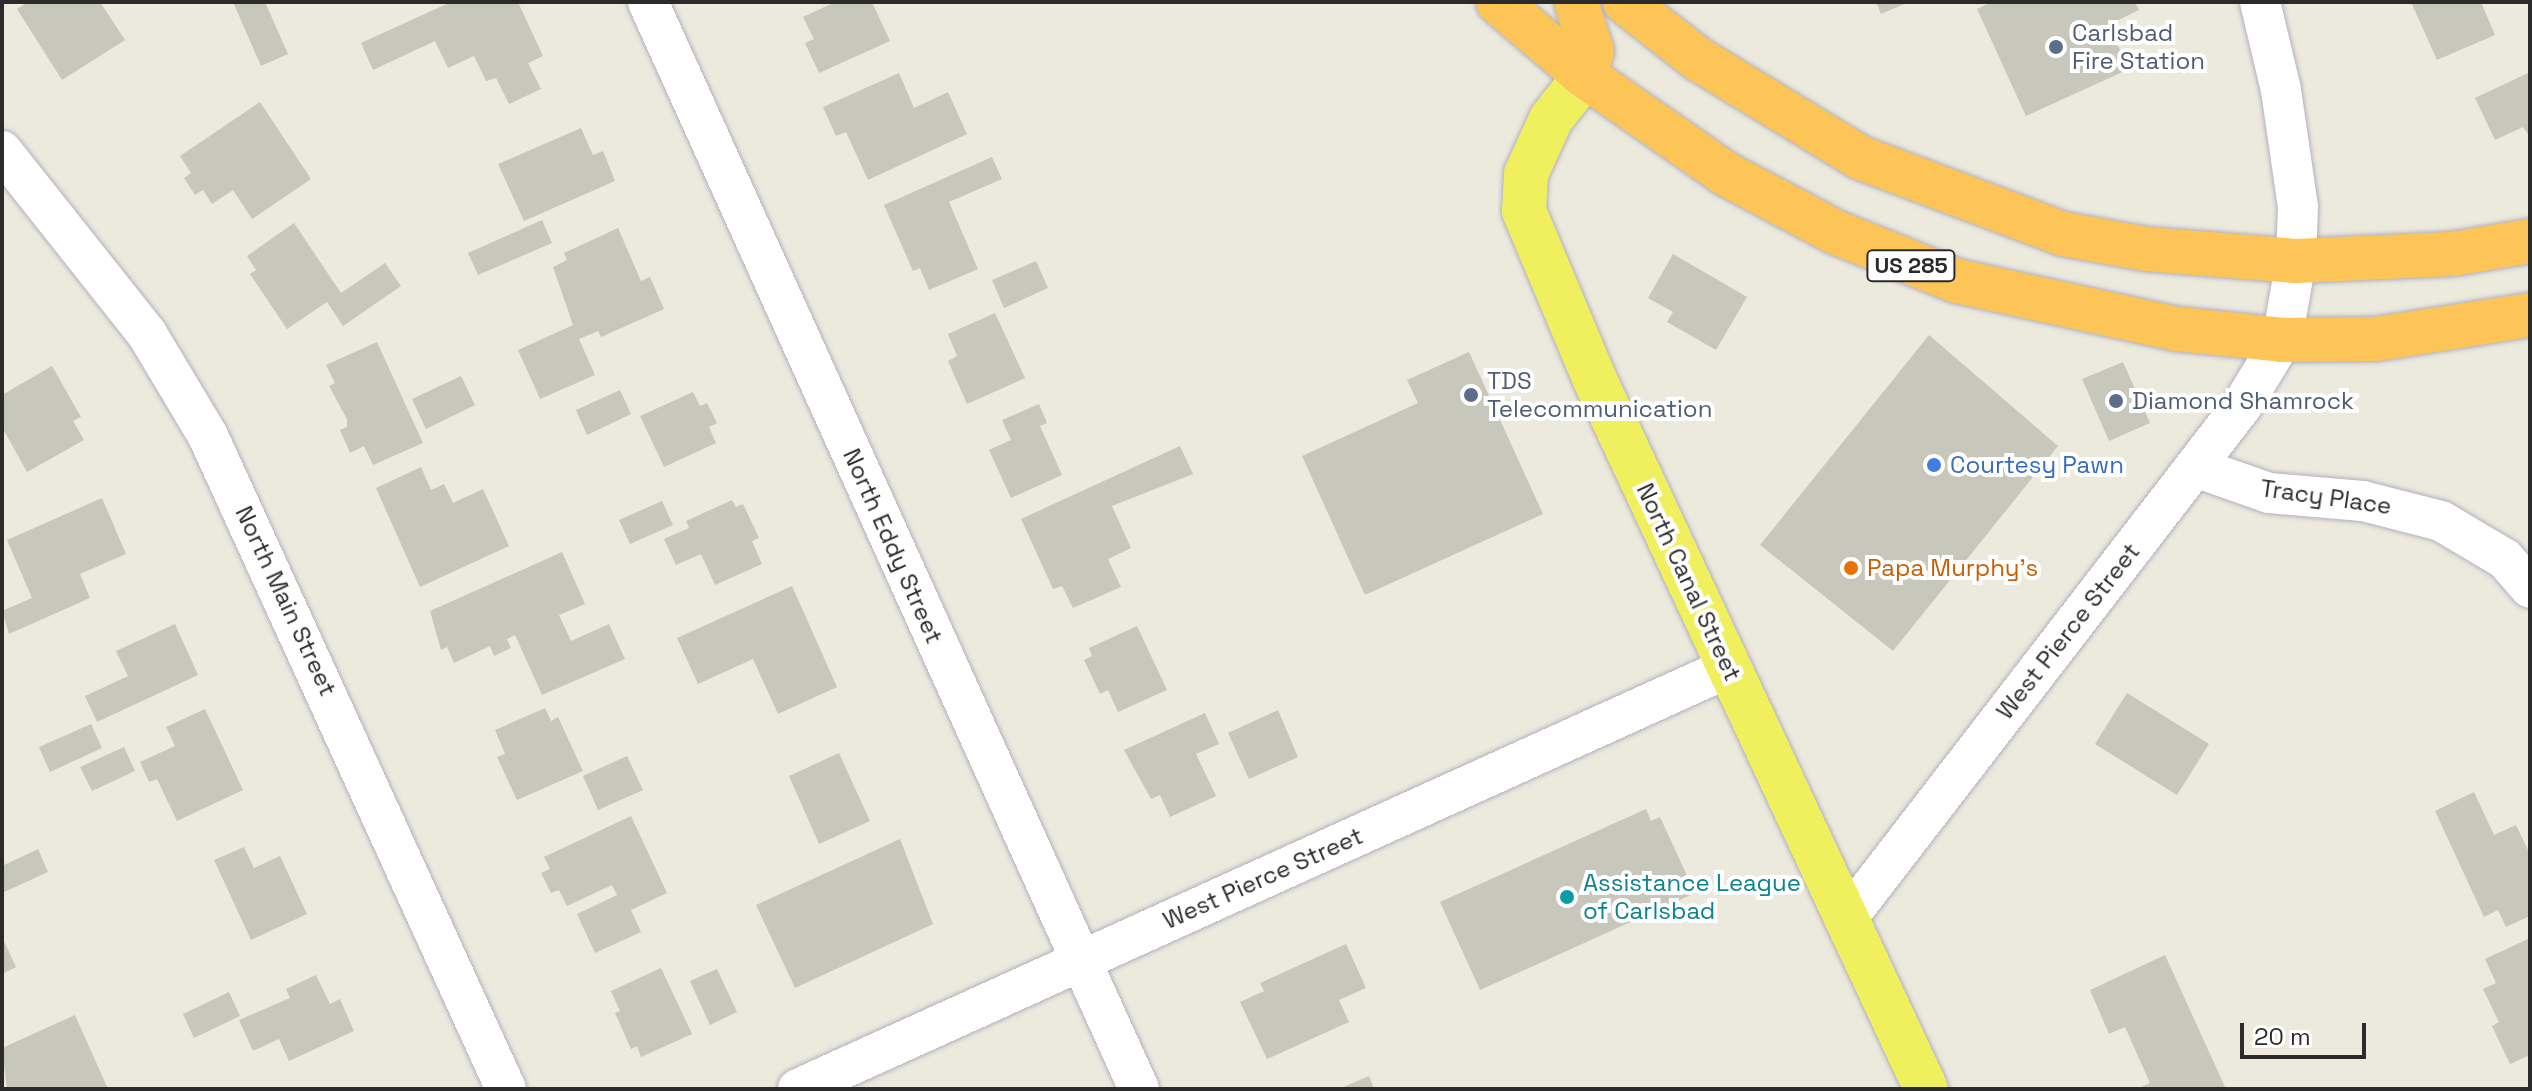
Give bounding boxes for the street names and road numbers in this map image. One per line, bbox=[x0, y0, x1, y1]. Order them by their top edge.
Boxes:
road number: US 285 bbox=[1865, 248, 1957, 284]
street label: North Eddy Street bbox=[837, 444, 949, 648]
street label: Tracy Place bbox=[2259, 474, 2393, 520]
street label: North Canal Street bbox=[1631, 479, 1747, 685]
street label: North Main Street bbox=[229, 501, 343, 701]
street label: West Pierce Street bbox=[1990, 537, 2146, 725]
street label: West Pierce Street bbox=[1159, 821, 1367, 935]

